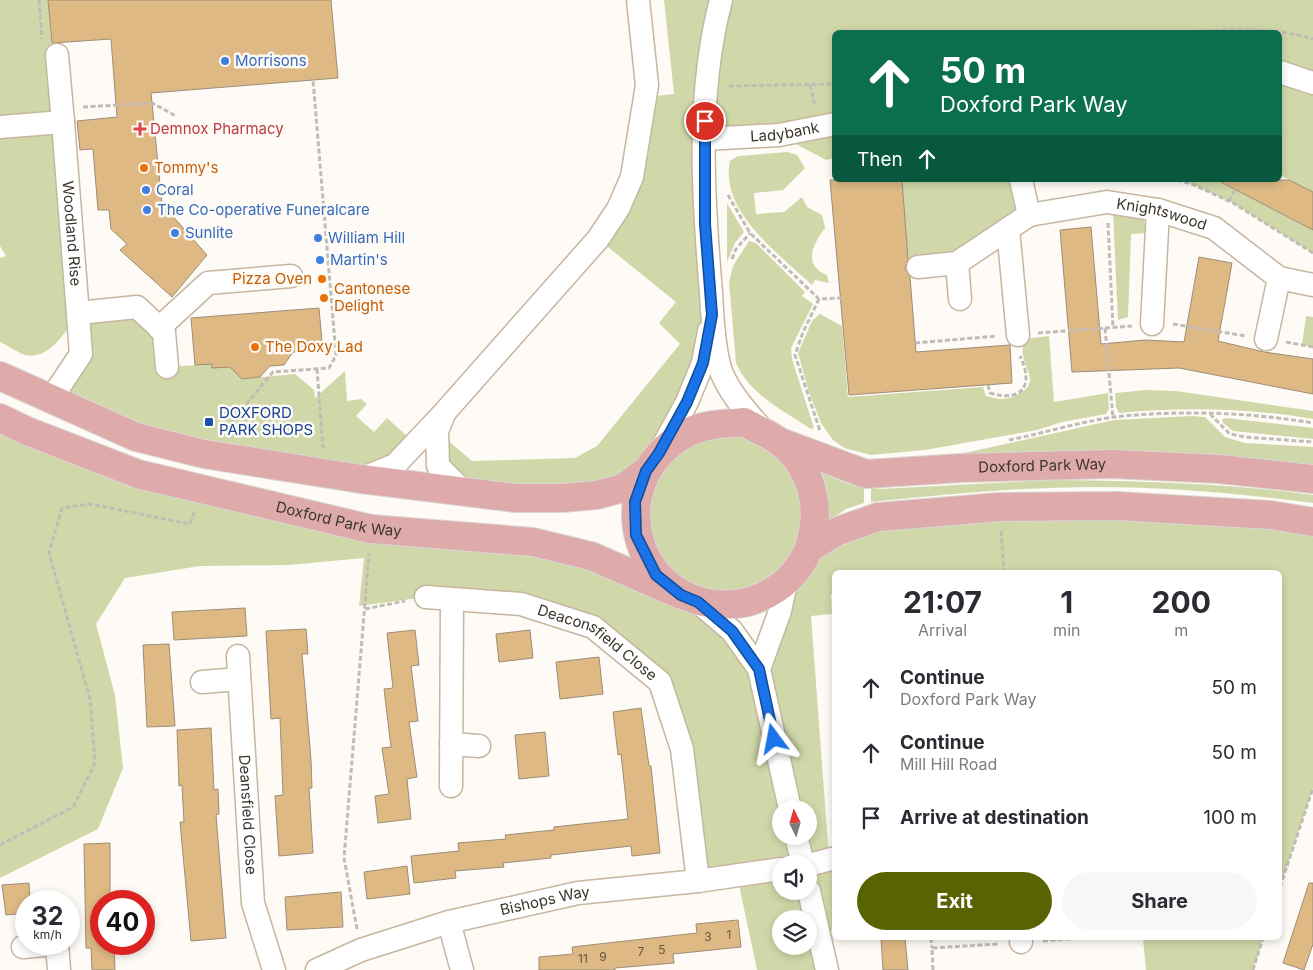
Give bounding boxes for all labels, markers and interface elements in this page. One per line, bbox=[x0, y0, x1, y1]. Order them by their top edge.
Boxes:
text: 50 m bbox=[940, 49, 1026, 91]
icon: ahead bbox=[857, 50, 922, 115]
place label: Morrisons bbox=[235, 51, 307, 70]
marker: Morrisons bbox=[219, 55, 231, 67]
text: Doxford Park Way bbox=[940, 91, 1128, 117]
pin bbox=[684, 100, 726, 142]
icon: arrive bbox=[691, 107, 719, 135]
street label: Ladybank bbox=[750, 117, 821, 146]
place label: Demnox Pharmacy bbox=[150, 119, 284, 138]
marker: Demnox Pharmacy bbox=[134, 123, 146, 135]
icon: ahead bbox=[913, 145, 941, 173]
text: Then bbox=[857, 148, 903, 171]
place label: Tommy's bbox=[154, 158, 218, 177]
marker: Tommy's bbox=[138, 162, 150, 174]
street label: Woodland Rise bbox=[59, 180, 86, 287]
place label: Coral bbox=[156, 180, 194, 199]
marker: Coral bbox=[140, 184, 152, 196]
street label: Knightswood bbox=[1115, 194, 1209, 234]
place label: The Co-operative Funeralcare bbox=[157, 200, 370, 219]
marker: The Co-operative Funeralcare bbox=[141, 204, 153, 216]
place label: Sunlite bbox=[185, 223, 233, 242]
marker: Sunlite bbox=[169, 227, 181, 239]
place label: William Hill bbox=[328, 228, 405, 247]
marker: William Hill bbox=[312, 232, 324, 244]
place label: Martin's bbox=[330, 250, 388, 269]
marker: Martin's bbox=[314, 254, 326, 266]
place label: Pizza Oven bbox=[232, 269, 312, 288]
marker: Pizza Oven bbox=[316, 273, 328, 285]
place label: Cantonese Delight bbox=[334, 279, 410, 315]
marker: Cantonese Delight bbox=[318, 292, 330, 304]
place label: The Doxy Lad bbox=[265, 337, 363, 356]
marker: The Doxy Lad bbox=[249, 341, 261, 353]
place label: DOXFORD PARK SHOPS bbox=[219, 403, 313, 439]
marker: DOXFORD PARK SHOPS bbox=[203, 416, 215, 428]
street label: Doxford Park Way bbox=[978, 454, 1107, 477]
street label: Doxford Park Way bbox=[274, 497, 403, 540]
text: 21:07 bbox=[903, 584, 982, 620]
text: 1 bbox=[1060, 584, 1073, 620]
text: 200 bbox=[1152, 584, 1211, 620]
street label: Deaconsfield Close bbox=[535, 600, 661, 685]
text: Arrival bbox=[918, 620, 967, 640]
text: min bbox=[1053, 620, 1080, 640]
text: m bbox=[1174, 620, 1188, 640]
text: Continue bbox=[900, 666, 985, 689]
icon: ahead bbox=[857, 674, 885, 702]
text: 50 m bbox=[1211, 676, 1257, 699]
text: Doxford Park Way bbox=[900, 689, 1036, 709]
position arrow bbox=[747, 712, 799, 764]
text: Continue bbox=[900, 731, 985, 754]
icon: ahead bbox=[857, 739, 885, 767]
text: 50 m bbox=[1211, 741, 1257, 764]
street label: Deansfield Close bbox=[235, 754, 261, 875]
text: Mill Hill Road bbox=[900, 754, 997, 774]
north arrow bbox=[772, 800, 818, 845]
map controls bbox=[772, 800, 817, 955]
icon: arrive bbox=[857, 804, 885, 832]
text: Arrive at destination bbox=[900, 806, 1089, 829]
text: 100 m bbox=[1203, 806, 1257, 829]
button: sound bbox=[772, 855, 817, 900]
button: Exit bbox=[857, 872, 1052, 930]
button: Share bbox=[1062, 872, 1257, 930]
street label: Bishops Way bbox=[498, 882, 591, 919]
speed limit sign: 40 bbox=[90, 890, 155, 955]
text: 32 bbox=[32, 901, 63, 931]
button: layers bbox=[772, 910, 817, 955]
text: km/h bbox=[33, 927, 62, 942]
house number: 1 bbox=[727, 927, 731, 942]
house number: 3 bbox=[704, 929, 712, 944]
house number: 5 bbox=[658, 942, 666, 957]
house number: 7 bbox=[638, 944, 645, 959]
house number: 9 bbox=[599, 949, 607, 964]
house number: 11 bbox=[578, 951, 588, 966]

